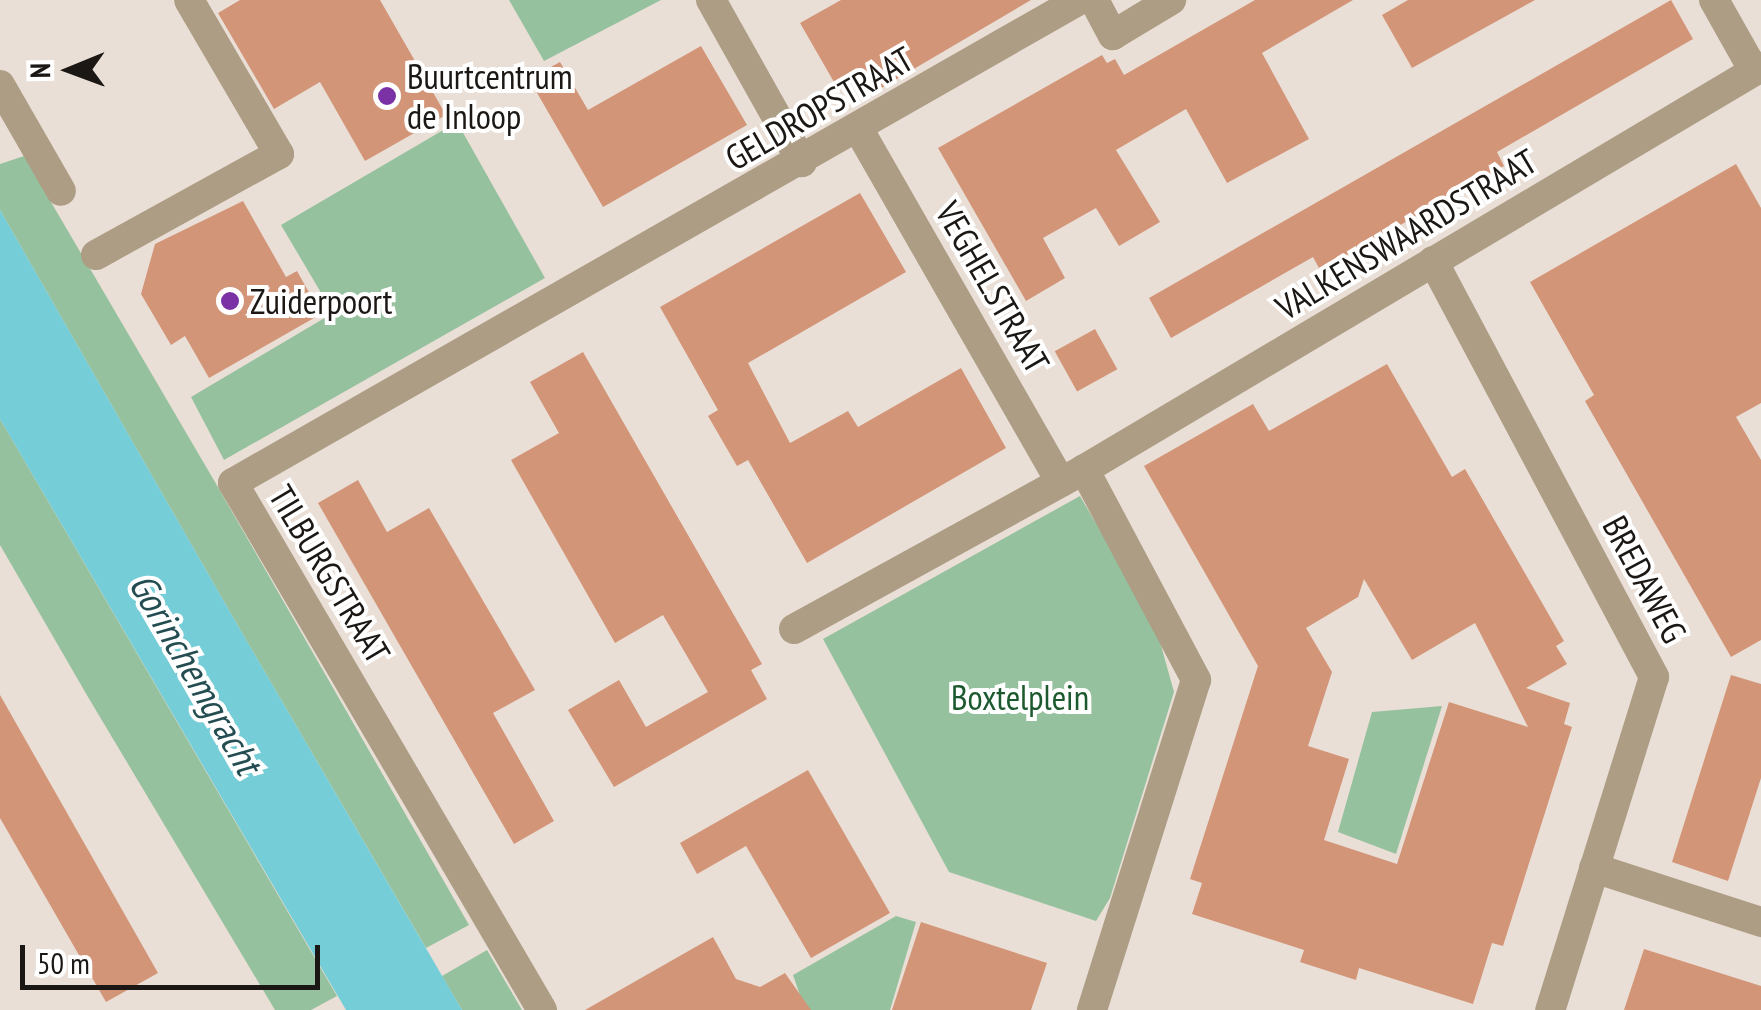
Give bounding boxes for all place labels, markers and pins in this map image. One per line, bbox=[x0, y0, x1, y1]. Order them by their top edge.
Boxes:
place label: Buurtcentrum de Inloop bbox=[407, 55, 573, 137]
marker: Buurtcentrum de Inloop bbox=[376, 85, 398, 107]
place label: Zuiderpoort bbox=[250, 280, 392, 322]
marker: Zuiderpoort bbox=[219, 290, 241, 312]

